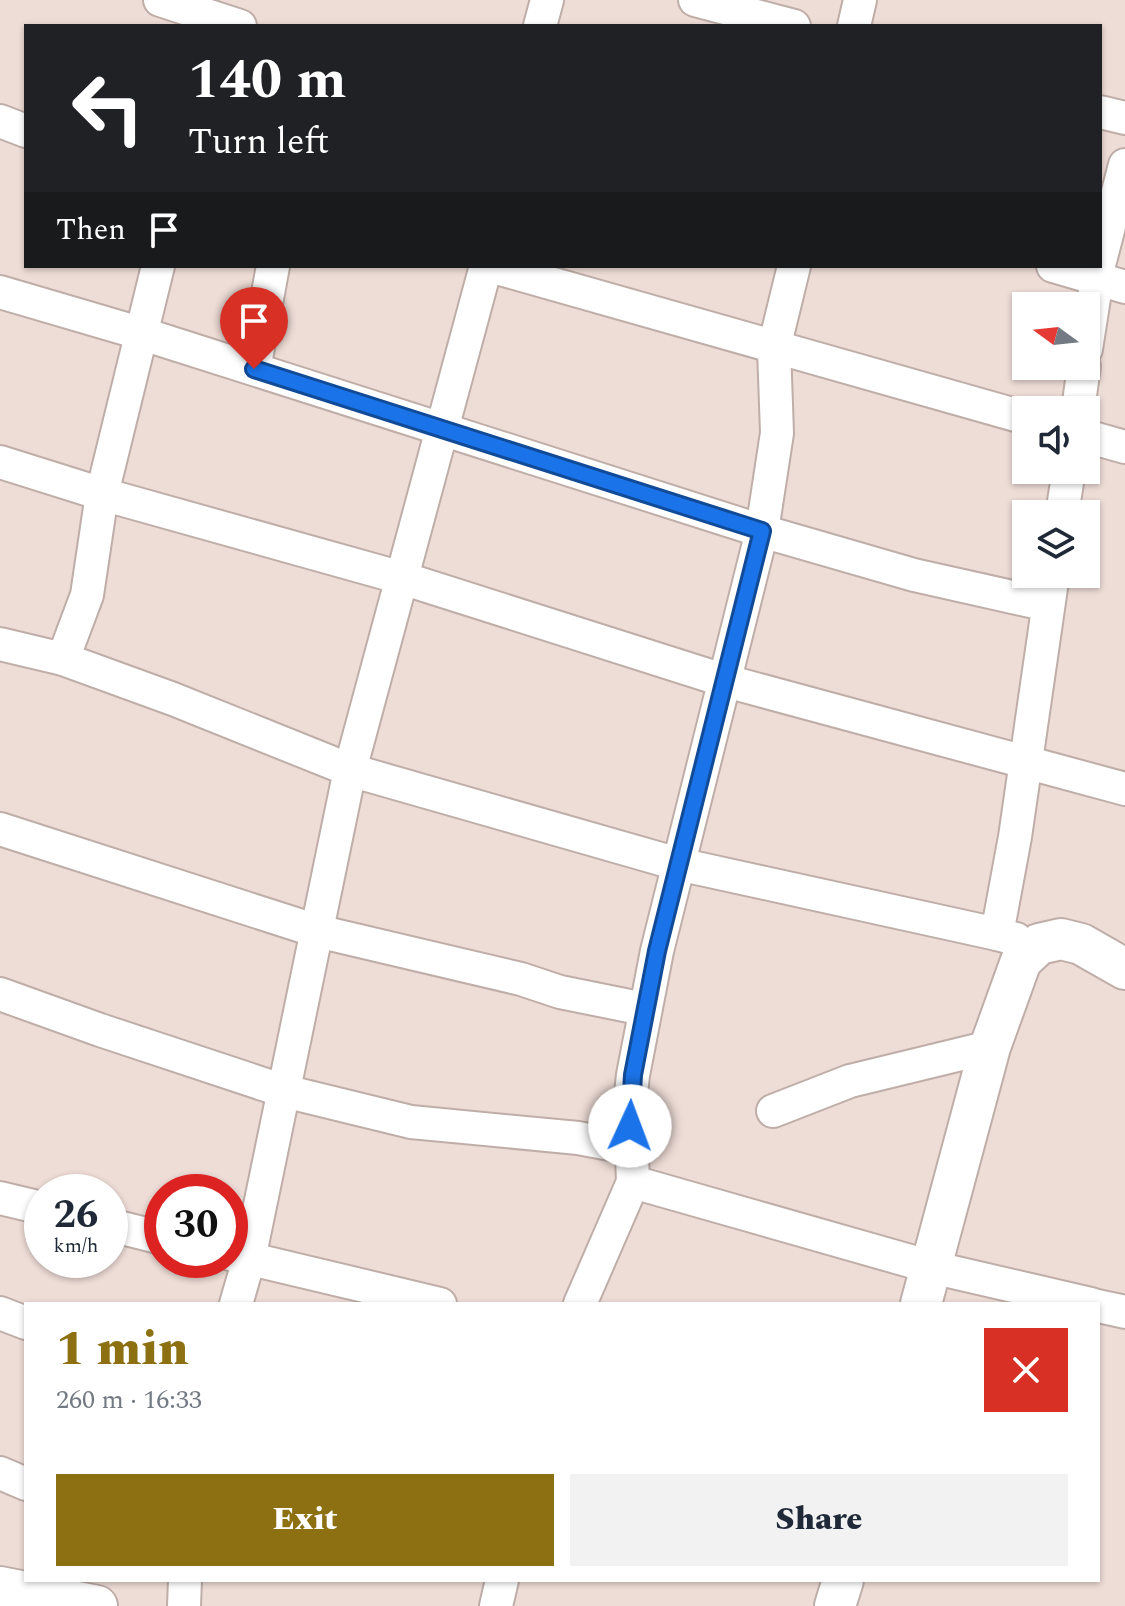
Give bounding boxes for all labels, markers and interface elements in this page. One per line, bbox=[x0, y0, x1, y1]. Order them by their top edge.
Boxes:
text: 140 m bbox=[188, 38, 347, 123]
icon: left bbox=[56, 56, 160, 160]
text: Turn left bbox=[188, 115, 329, 170]
text: Then bbox=[56, 207, 126, 253]
icon: arrive bbox=[142, 208, 186, 252]
pin bbox=[220, 287, 288, 369]
north arrow bbox=[1012, 292, 1100, 380]
map controls bbox=[1012, 292, 1100, 588]
icon: arrive bbox=[232, 299, 276, 343]
button: sound bbox=[1012, 396, 1100, 484]
button: layers bbox=[1012, 500, 1100, 588]
position arrow bbox=[588, 1084, 672, 1168]
speed limit sign: 30 bbox=[144, 1174, 248, 1278]
text: 26 bbox=[54, 1185, 98, 1246]
text: km/h bbox=[54, 1231, 99, 1261]
text: 1 min bbox=[56, 1313, 189, 1386]
button: close bbox=[984, 1328, 1068, 1412]
text: 260 m · 16:33 bbox=[56, 1380, 202, 1420]
button: Exit bbox=[56, 1474, 554, 1566]
button: Share bbox=[570, 1474, 1068, 1566]

